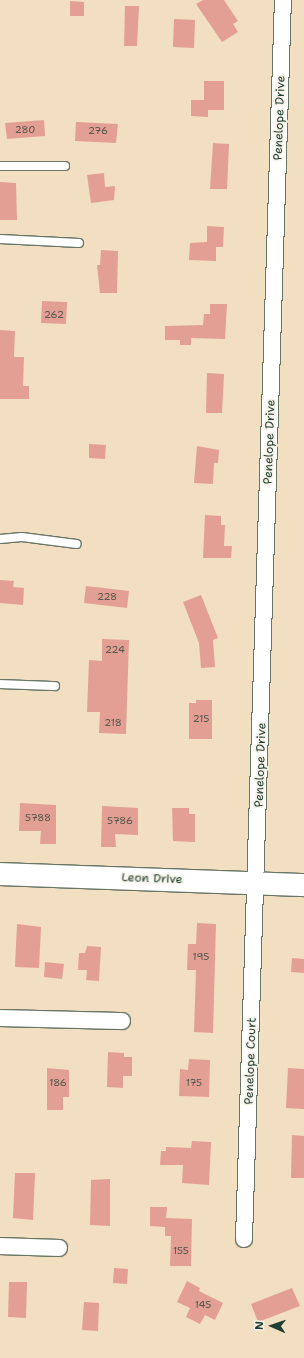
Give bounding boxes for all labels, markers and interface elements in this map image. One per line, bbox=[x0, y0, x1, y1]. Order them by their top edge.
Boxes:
street label: Penelope Drive bbox=[271, 75, 289, 161]
house number: 280 bbox=[15, 124, 35, 136]
house number: 276 bbox=[88, 125, 108, 137]
house number: 262 bbox=[44, 309, 64, 321]
street label: Penelope Drive bbox=[261, 399, 279, 485]
house number: 228 bbox=[97, 591, 117, 603]
house number: 224 bbox=[105, 644, 125, 656]
house number: 215 bbox=[193, 713, 209, 725]
house number: 218 bbox=[104, 717, 122, 729]
street label: Penelope Drive bbox=[252, 722, 270, 808]
house number: 5788 bbox=[25, 812, 51, 824]
house number: 5786 bbox=[107, 815, 133, 827]
street label: Leon Drive bbox=[121, 871, 183, 887]
house number: 195 bbox=[193, 951, 209, 963]
street label: Penelope Court bbox=[242, 1017, 260, 1105]
house number: 186 bbox=[49, 1077, 67, 1089]
house number: 175 bbox=[186, 1077, 202, 1089]
house number: 155 bbox=[173, 1245, 189, 1257]
house number: 145 bbox=[195, 1299, 211, 1311]
north arrow bbox=[252, 1306, 292, 1346]
text: N bbox=[252, 1321, 267, 1330]

